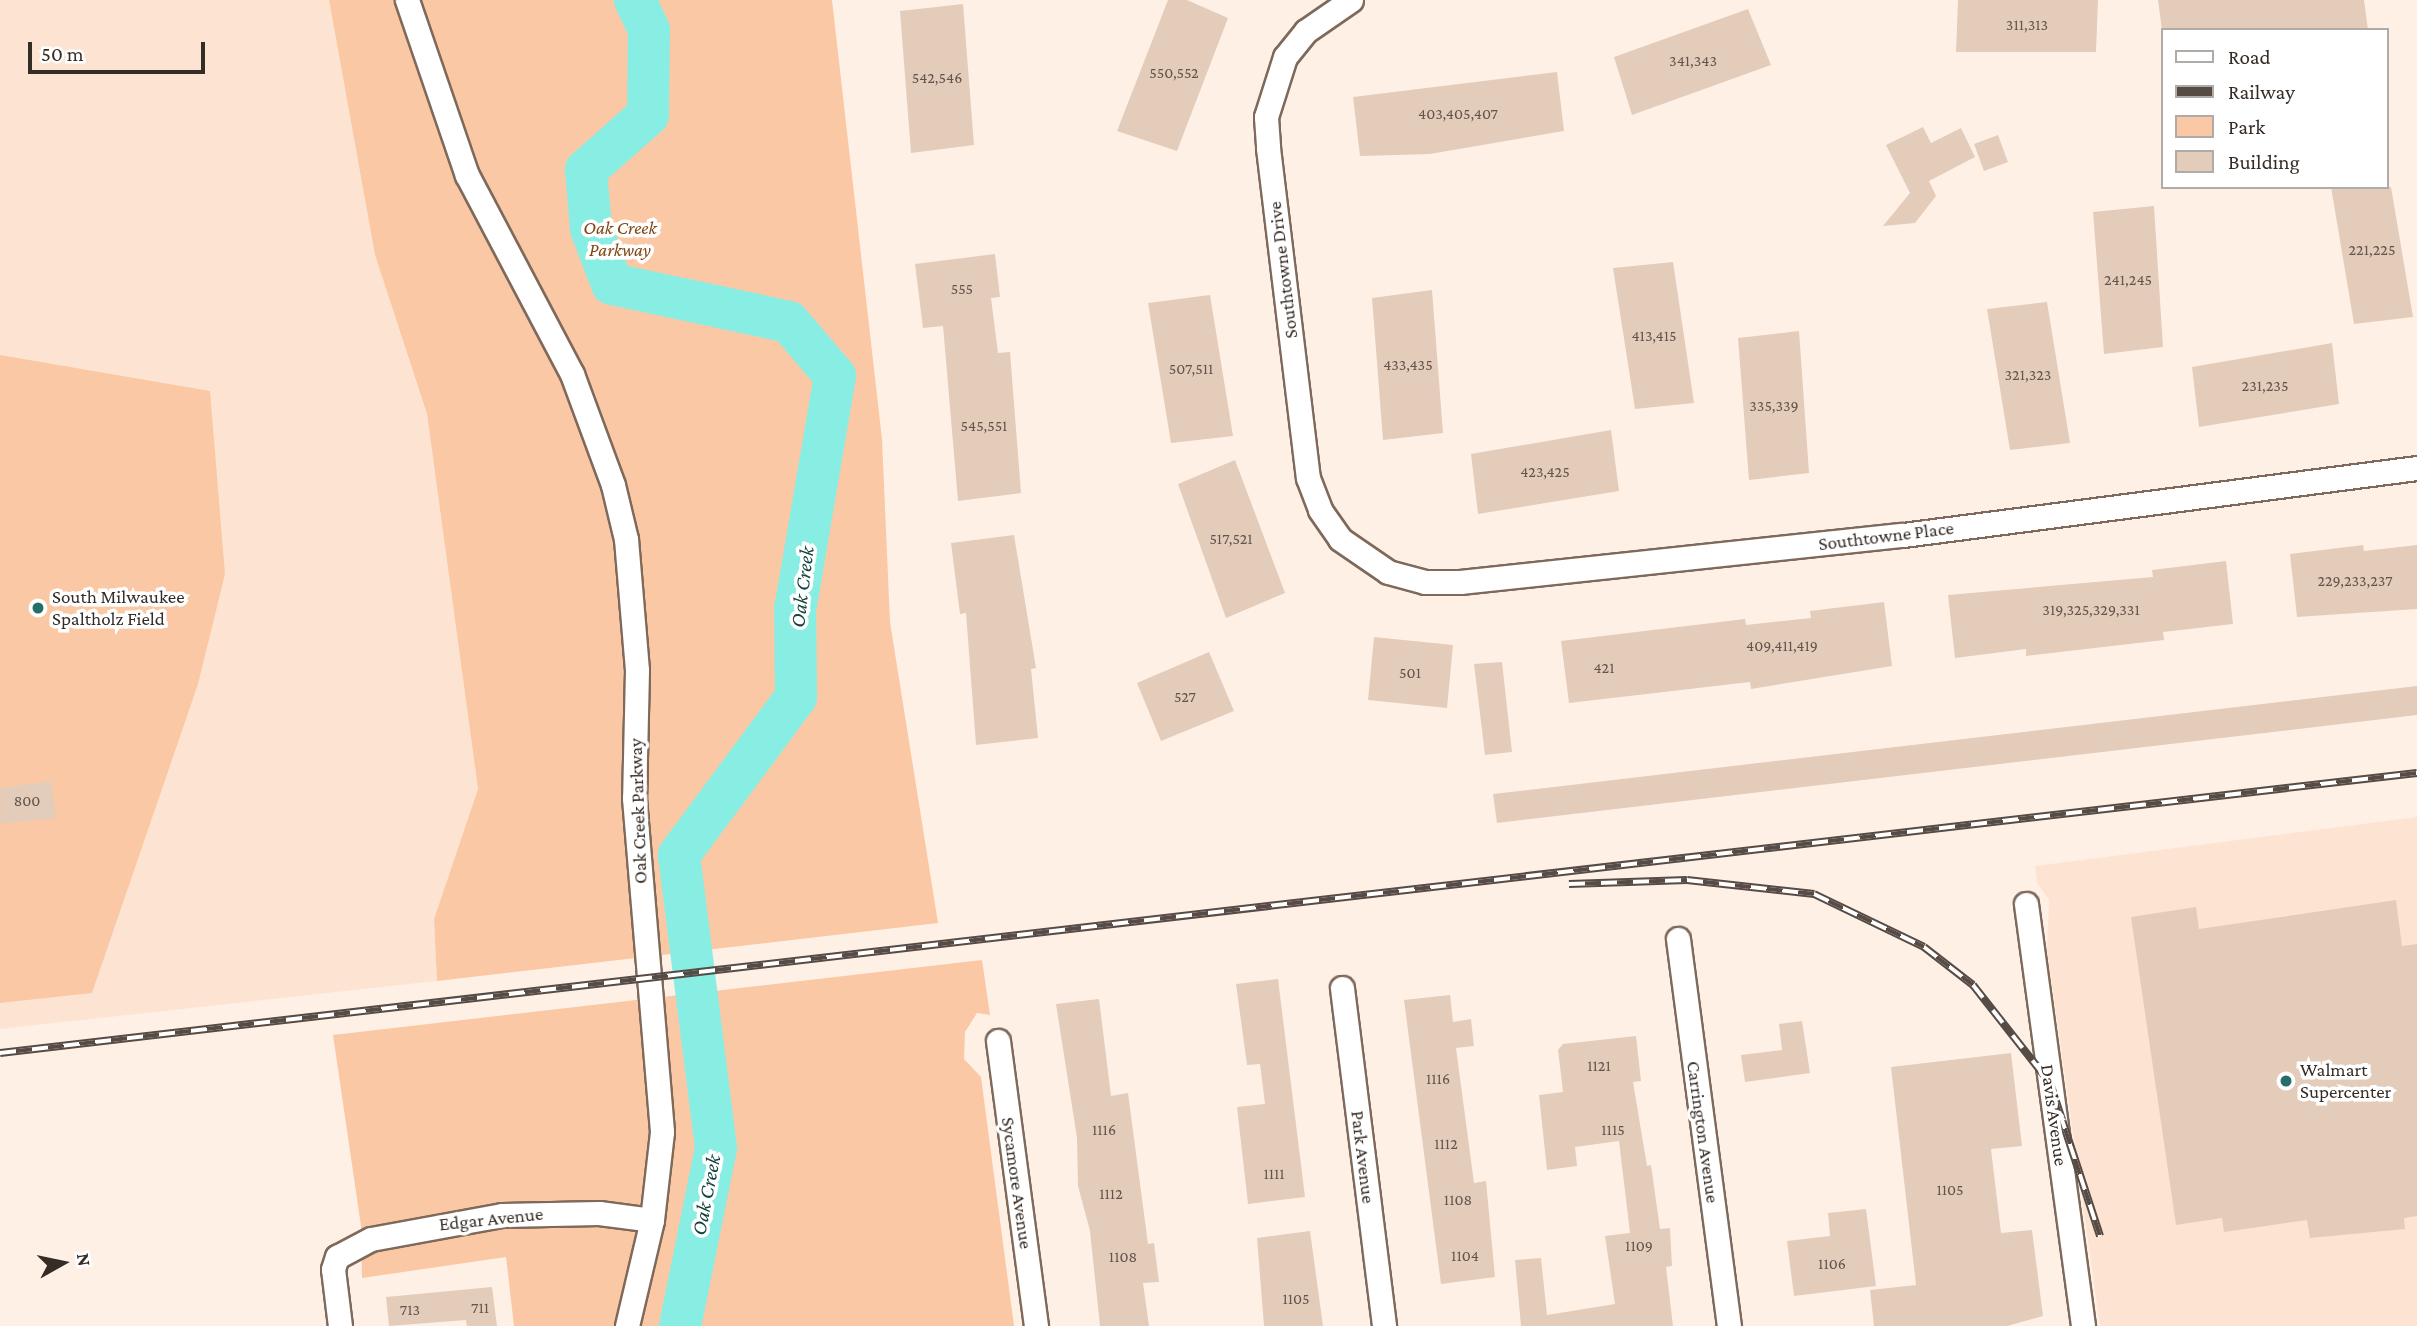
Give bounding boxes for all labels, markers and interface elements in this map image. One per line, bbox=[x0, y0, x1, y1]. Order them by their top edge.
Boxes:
house number: 311,313 bbox=[2006, 15, 2048, 35]
scale bar bbox=[32, 28, 208, 72]
legend bbox=[2162, 28, 2389, 189]
text: 50 m bbox=[41, 42, 84, 66]
text: Road bbox=[2228, 45, 2271, 69]
house number: 341,343 bbox=[1669, 51, 1717, 71]
house number: 550,552 bbox=[1149, 63, 1199, 83]
house number: 542,546 bbox=[912, 68, 962, 88]
text: Railway bbox=[2228, 80, 2295, 104]
house number: 403,405,407 bbox=[1418, 104, 1498, 124]
text: Park bbox=[2228, 115, 2265, 139]
text: Building bbox=[2228, 150, 2300, 174]
street label: Southtowne Drive bbox=[1263, 200, 1303, 340]
park label: Oak Creek Parkway bbox=[583, 217, 657, 261]
house number: 221,225 bbox=[2349, 240, 2395, 260]
house number: 241,245 bbox=[2104, 270, 2152, 290]
house number: 555 bbox=[951, 279, 973, 299]
house number: 413,415 bbox=[1631, 326, 1677, 346]
house number: 433,435 bbox=[1383, 355, 1433, 375]
house number: 507,511 bbox=[1169, 359, 1213, 379]
house number: 321,323 bbox=[2005, 365, 2051, 385]
house number: 231,235 bbox=[2242, 376, 2288, 396]
house number: 335,339 bbox=[1749, 396, 1799, 416]
house number: 545,551 bbox=[961, 416, 1007, 436]
house number: 423,425 bbox=[1520, 462, 1570, 482]
street label: Southtowne Place bbox=[1817, 516, 1955, 556]
house number: 517,521 bbox=[1209, 529, 1253, 549]
water label: Oak Creek bbox=[785, 545, 819, 629]
house number: 229,233,237 bbox=[2317, 571, 2393, 591]
place label: South Milwaukee Spaltholz Field bbox=[52, 586, 185, 630]
marker: South Milwaukee Spaltholz Field bbox=[30, 600, 46, 616]
house number: 319,325,329,331 bbox=[2042, 600, 2140, 620]
house number: 409,411,419 bbox=[1746, 636, 1818, 656]
house number: 421 bbox=[1594, 658, 1614, 678]
house number: 501 bbox=[1399, 663, 1421, 683]
house number: 527 bbox=[1174, 687, 1196, 707]
street label: Oak Creek Parkway bbox=[624, 738, 652, 884]
house number: 800 bbox=[14, 791, 40, 811]
house number: 1121 bbox=[1587, 1056, 1611, 1076]
place label: Walmart Supercenter bbox=[2300, 1059, 2391, 1103]
street label: Carrington Avenue bbox=[1682, 1060, 1724, 1204]
street label: Davis Avenue bbox=[2036, 1063, 2072, 1167]
house number: 1116 bbox=[1426, 1069, 1450, 1089]
marker: Walmart Supercenter bbox=[2278, 1073, 2294, 1089]
street label: Park Avenue bbox=[1346, 1109, 1380, 1205]
street label: Sycamore Avenue bbox=[996, 1116, 1038, 1250]
house number: 1116 bbox=[1092, 1120, 1116, 1140]
house number: 1115 bbox=[1601, 1120, 1625, 1140]
house number: 1112 bbox=[1434, 1134, 1458, 1154]
water label: Oak Creek bbox=[686, 1153, 726, 1237]
house number: 1111 bbox=[1263, 1164, 1285, 1184]
house number: 1105 bbox=[1936, 1180, 1964, 1200]
house number: 1112 bbox=[1099, 1184, 1123, 1204]
house number: 1108 bbox=[1444, 1190, 1472, 1210]
street label: Edgar Avenue bbox=[438, 1202, 544, 1236]
north arrow bbox=[28, 1228, 98, 1298]
house number: 1109 bbox=[1625, 1236, 1653, 1256]
house number: 1104 bbox=[1451, 1246, 1479, 1266]
house number: 1108 bbox=[1109, 1247, 1137, 1267]
text: N bbox=[73, 1252, 96, 1268]
house number: 1106 bbox=[1818, 1254, 1846, 1274]
house number: 1105 bbox=[1282, 1289, 1310, 1309]
house number: 711 bbox=[471, 1298, 489, 1318]
house number: 713 bbox=[400, 1300, 420, 1320]

